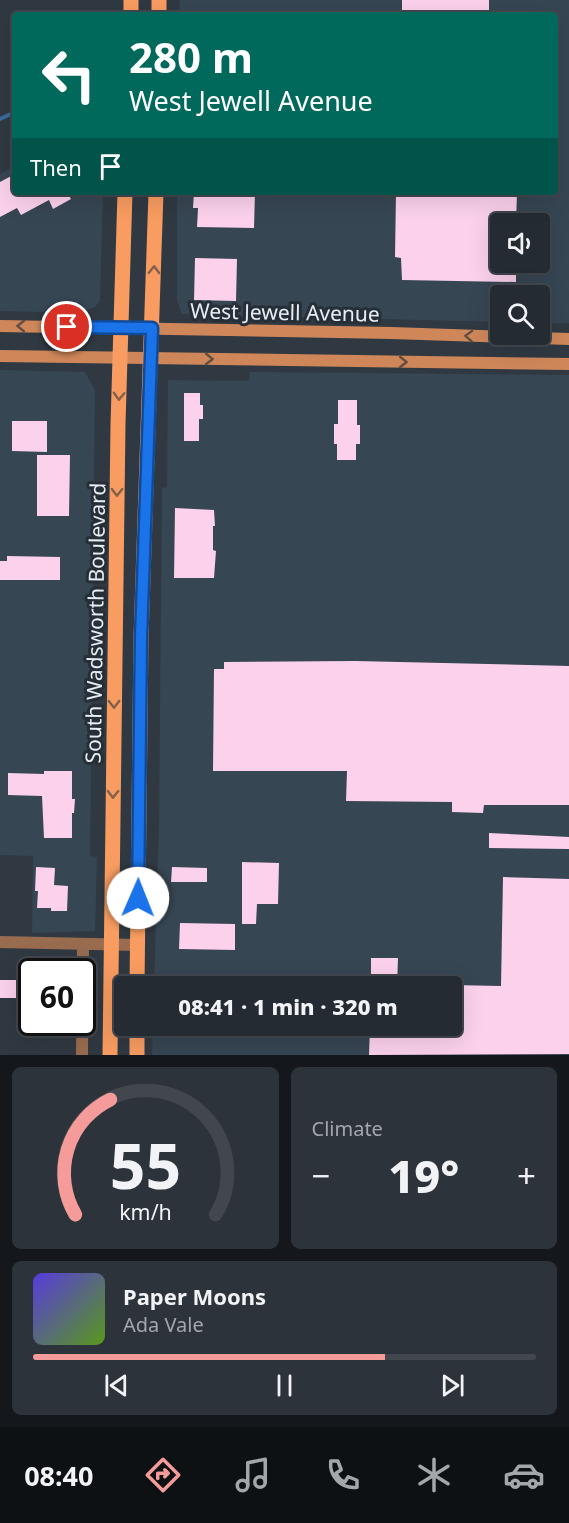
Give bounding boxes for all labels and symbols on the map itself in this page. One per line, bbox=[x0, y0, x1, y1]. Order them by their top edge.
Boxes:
one-way arrow bbox=[148, 265, 160, 274]
street label: West Jewell Avenue bbox=[190, 296, 380, 328]
pin bbox=[41, 301, 92, 352]
one-way arrow bbox=[17, 320, 26, 333]
one-way arrow bbox=[464, 329, 473, 342]
one-way arrow bbox=[204, 353, 213, 365]
one-way arrow bbox=[399, 356, 408, 368]
one-way arrow bbox=[113, 391, 125, 400]
street label: South Wadsworth Boulevard bbox=[79, 482, 111, 764]
one-way arrow bbox=[111, 488, 123, 497]
one-way arrow bbox=[108, 699, 120, 708]
one-way arrow bbox=[107, 790, 120, 799]
position arrow bbox=[106, 866, 170, 930]
speed limit sign: 60 bbox=[18, 958, 96, 1036]

